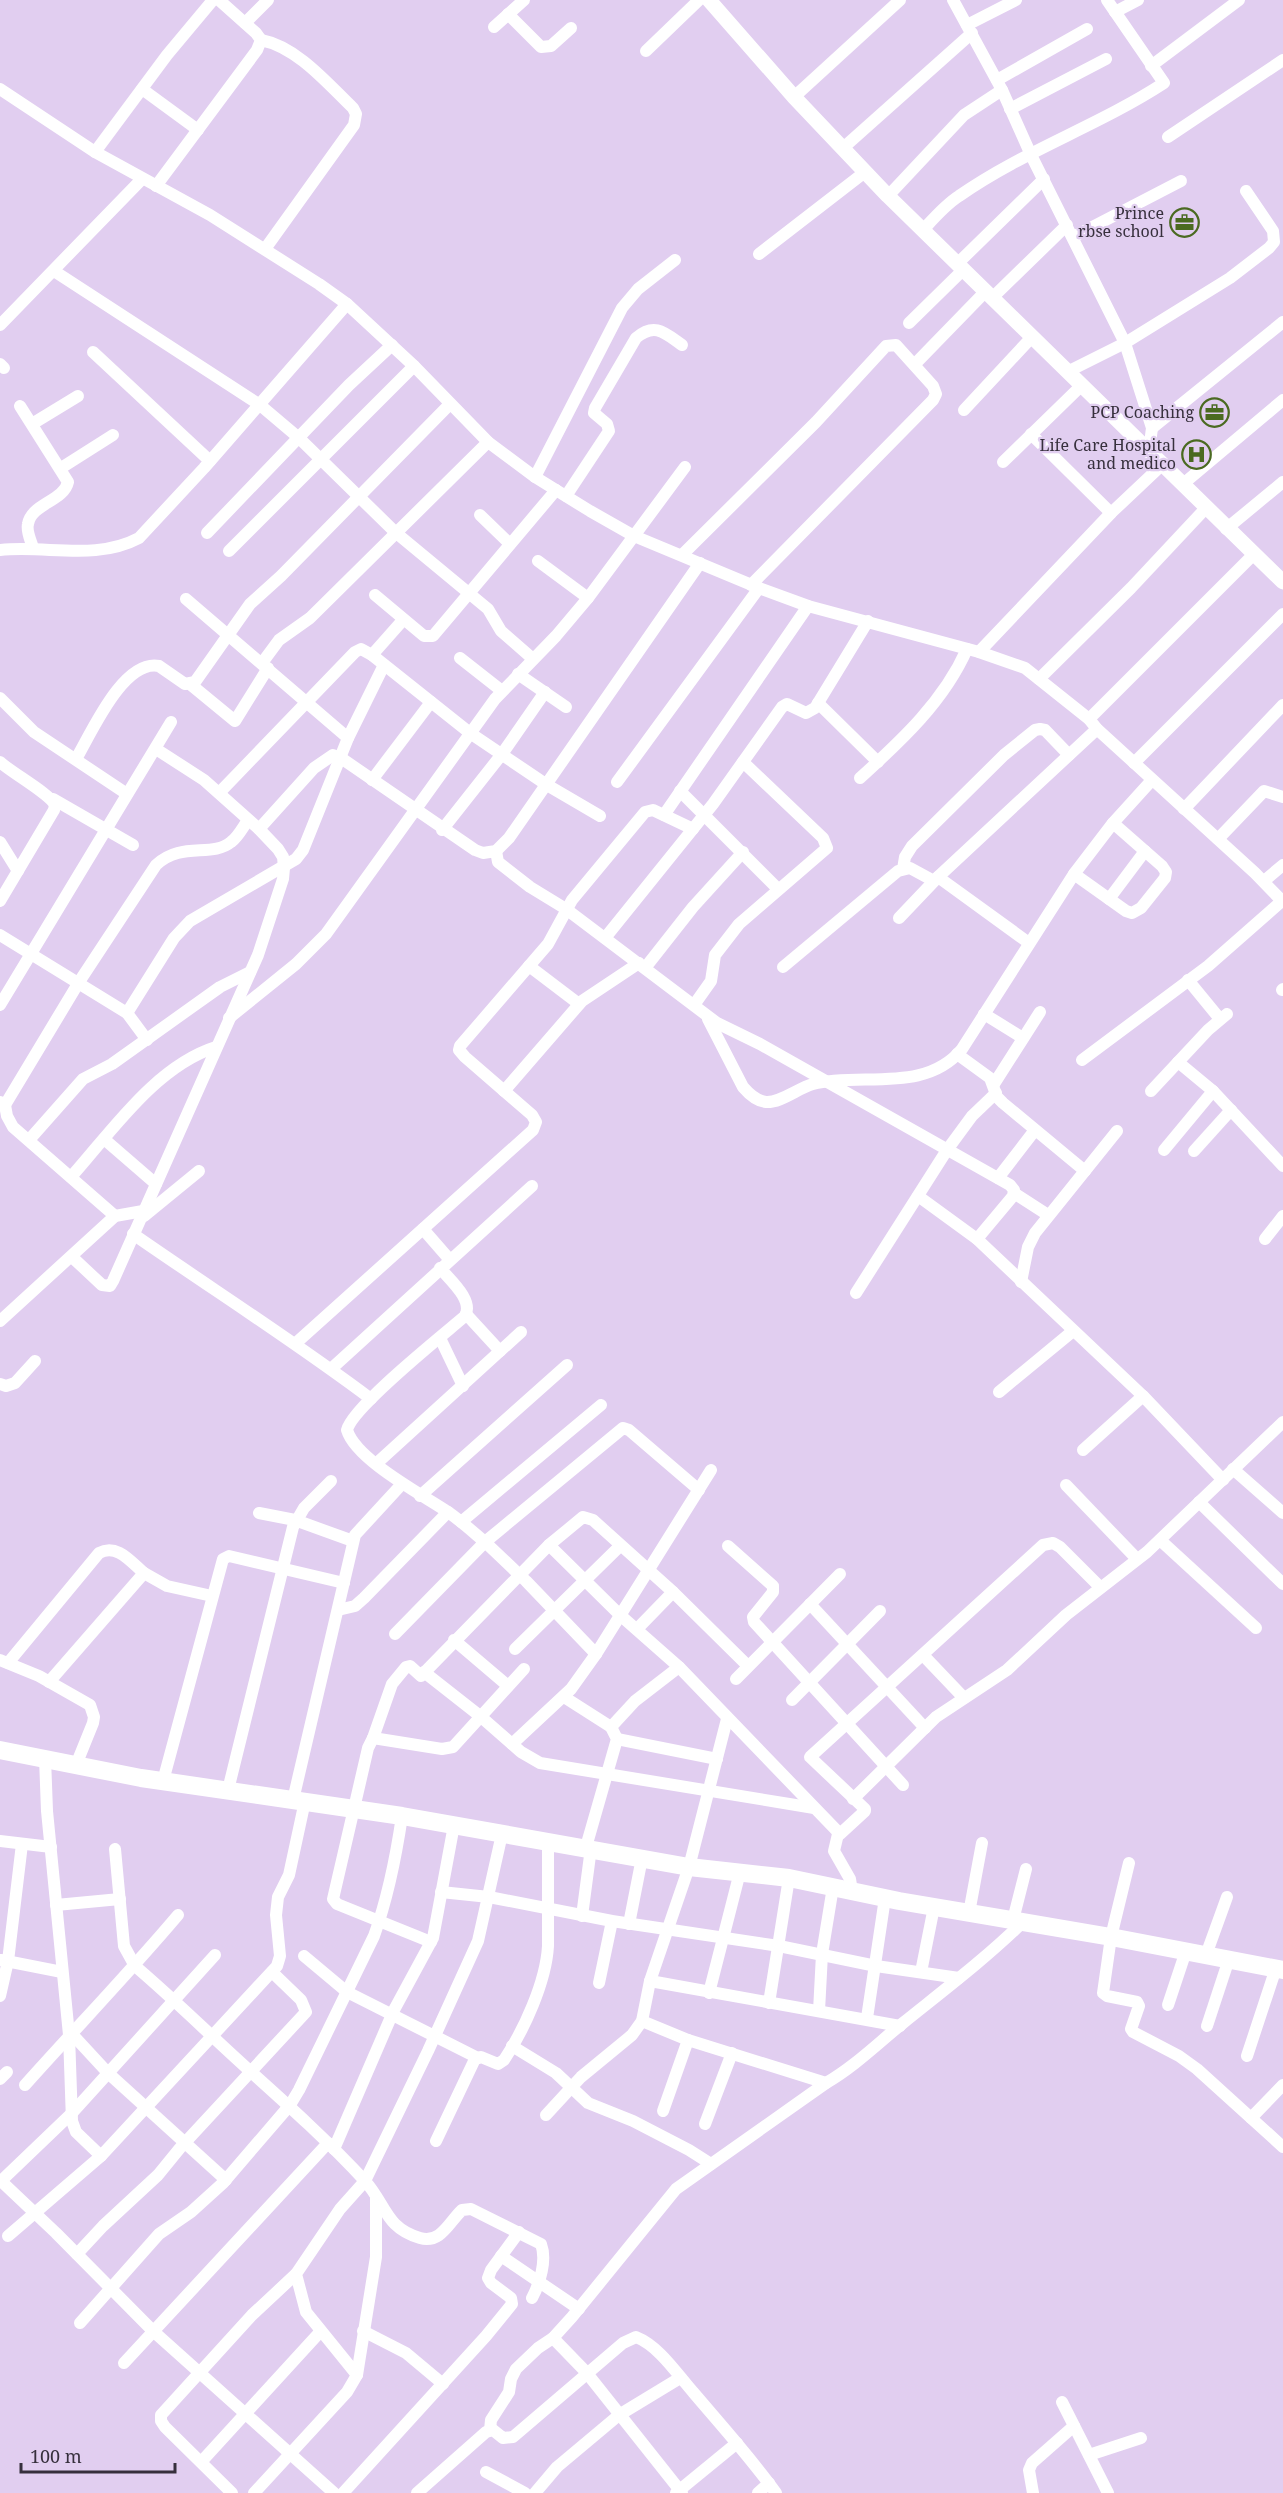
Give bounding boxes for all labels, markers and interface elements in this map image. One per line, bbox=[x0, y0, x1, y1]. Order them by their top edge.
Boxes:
place label: Prince rbse school bbox=[1078, 202, 1164, 242]
office icon: Prince rbse school bbox=[1169, 206, 1201, 238]
office icon: PCP Coaching bbox=[1199, 396, 1231, 428]
place label: PCP Coaching bbox=[1091, 401, 1194, 423]
place label: Life Care Hospital and medico bbox=[1040, 434, 1176, 474]
hospital icon: Life Care Hospital and medico bbox=[1181, 438, 1213, 470]
scale bar bbox=[21, 2436, 176, 2474]
text: 100 m bbox=[30, 2444, 82, 2468]

